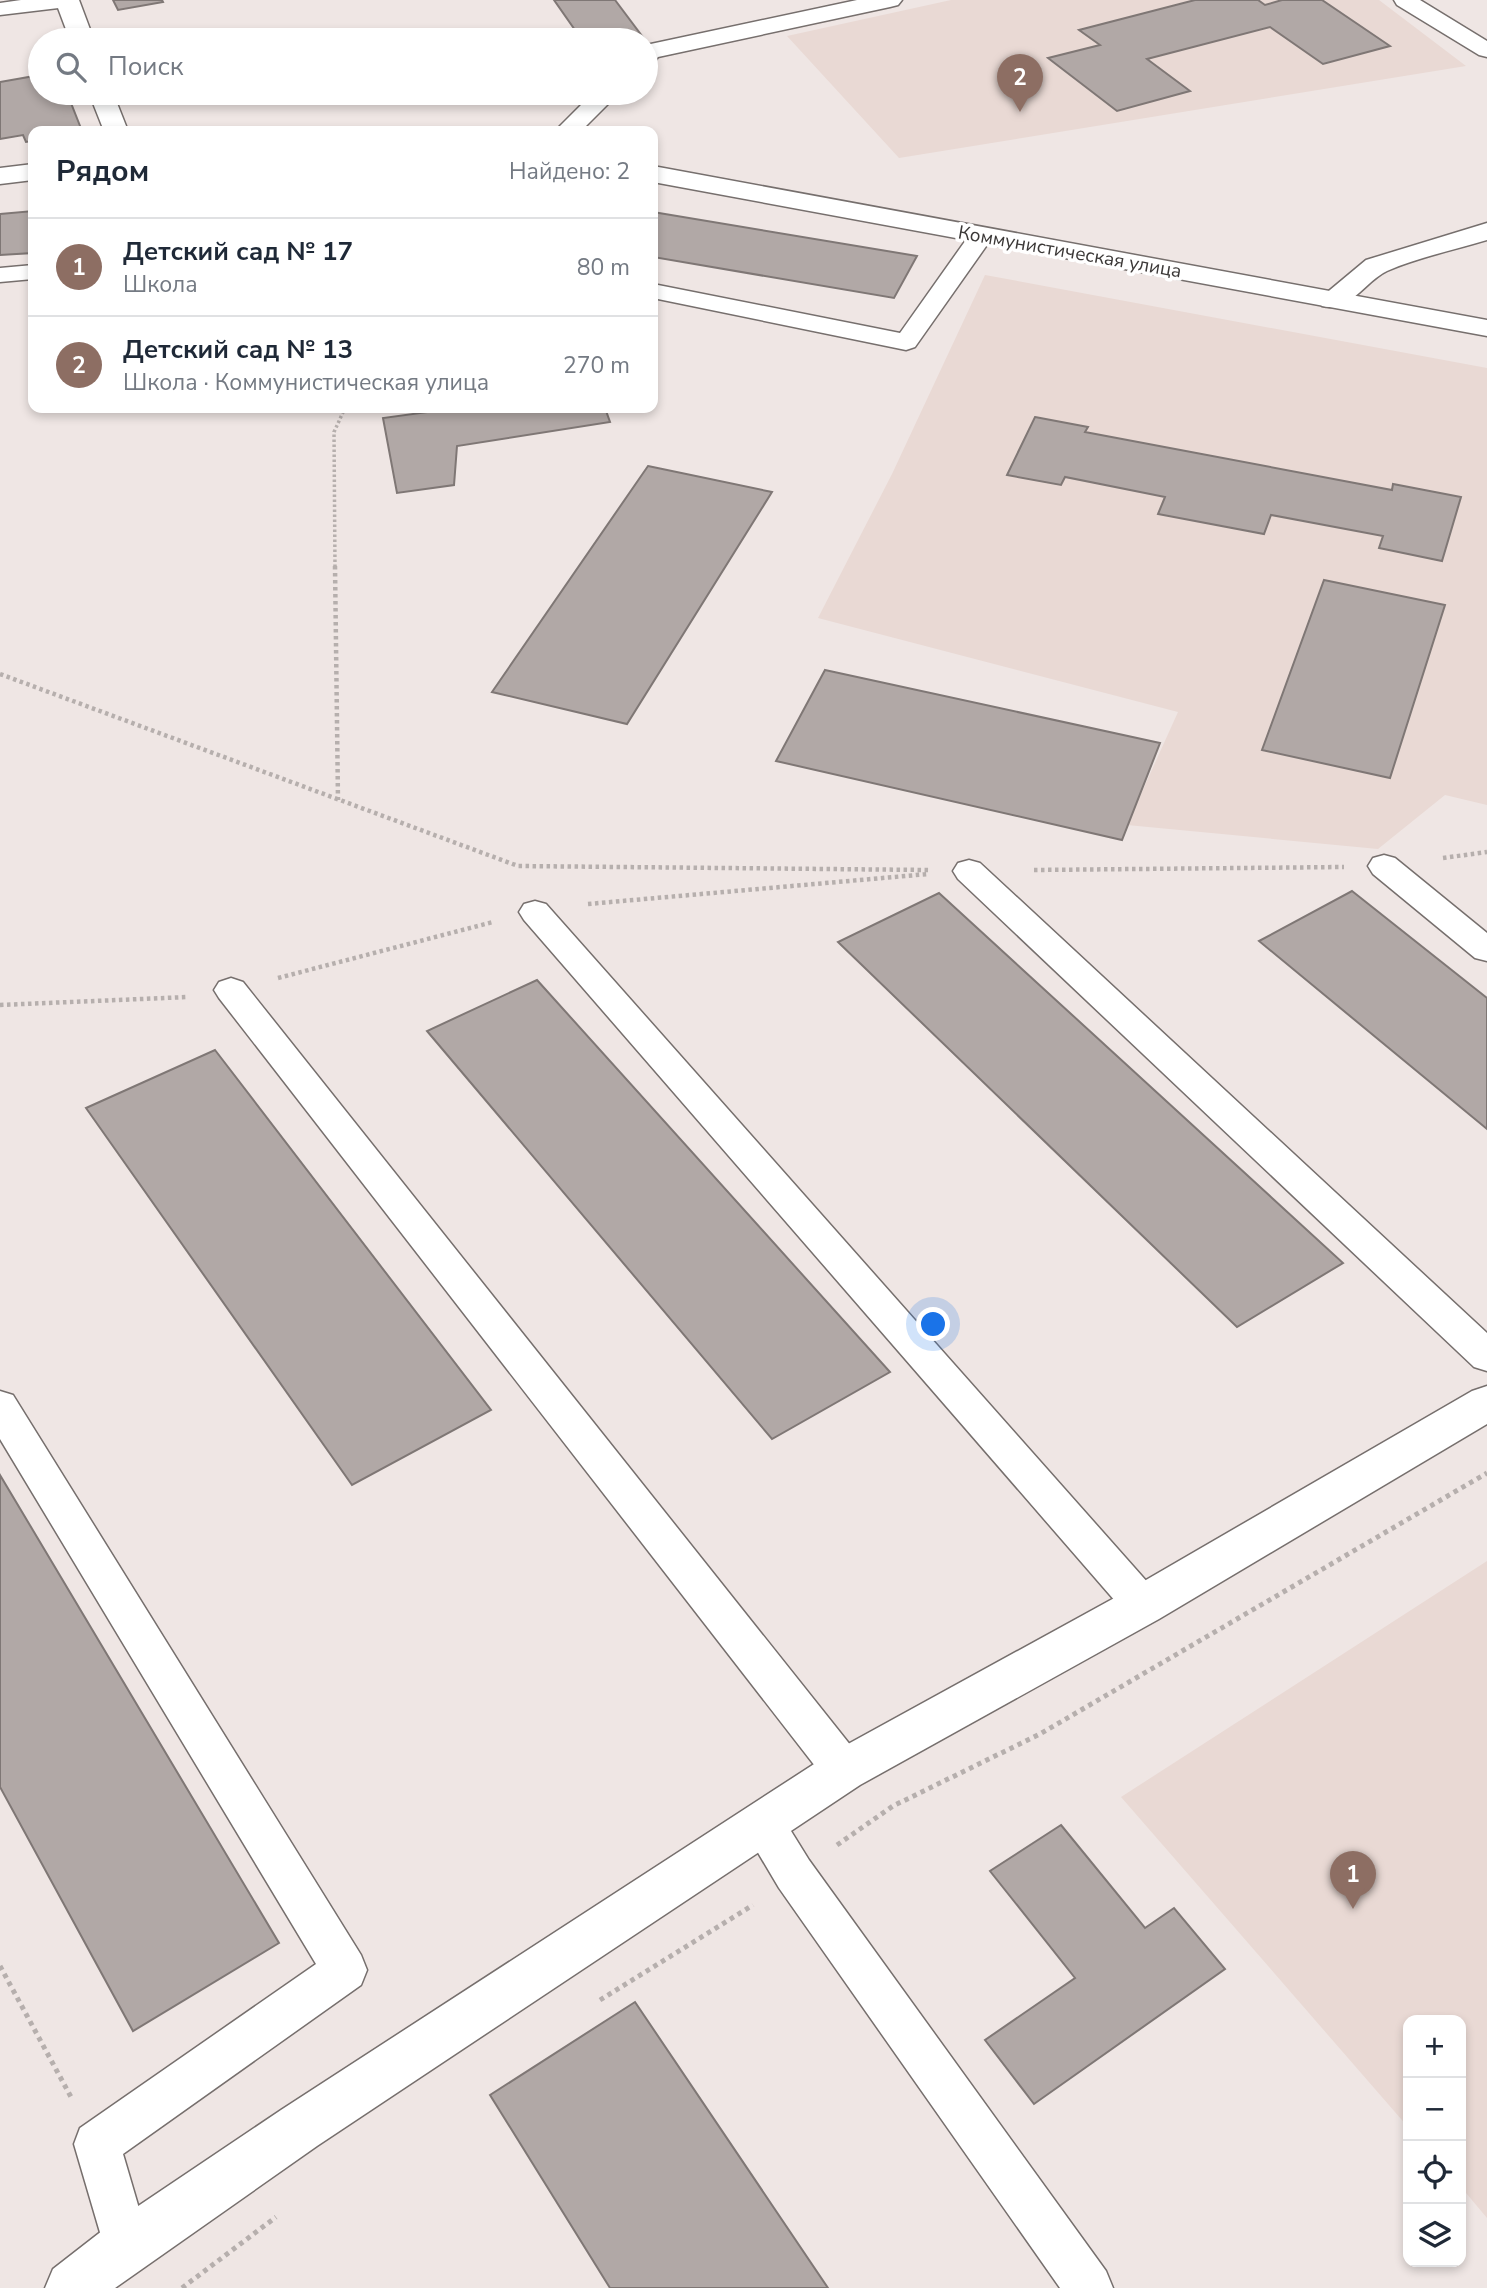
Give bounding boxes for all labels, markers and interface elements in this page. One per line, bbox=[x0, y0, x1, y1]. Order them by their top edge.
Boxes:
search box bbox=[28, 28, 658, 105]
icon: search bbox=[52, 48, 90, 86]
text: Поиск bbox=[108, 49, 184, 84]
pin: 2 bbox=[997, 54, 1043, 112]
text: Рядом bbox=[56, 151, 149, 192]
text: Найдено: 2 bbox=[509, 156, 630, 187]
street label: Коммунистическая улица bbox=[956, 219, 1184, 284]
text: Детский сад № 17 bbox=[123, 234, 353, 269]
text: 1 bbox=[72, 252, 86, 283]
text: 80 m bbox=[577, 252, 630, 283]
text: Школа bbox=[123, 269, 198, 300]
text: Детский сад № 13 bbox=[123, 332, 353, 367]
text: 2 bbox=[72, 350, 86, 381]
text: 270 m bbox=[563, 350, 630, 381]
text: Школа · Коммунистическая улица bbox=[123, 367, 489, 398]
your location bbox=[916, 1307, 950, 1341]
pin: 1 bbox=[1330, 1851, 1376, 1909]
map controls bbox=[1403, 2015, 1466, 2267]
button: + bbox=[1403, 2015, 1466, 2078]
button: − bbox=[1403, 2078, 1466, 2141]
button: locate bbox=[1403, 2141, 1466, 2204]
button: layers bbox=[1403, 2204, 1466, 2267]

